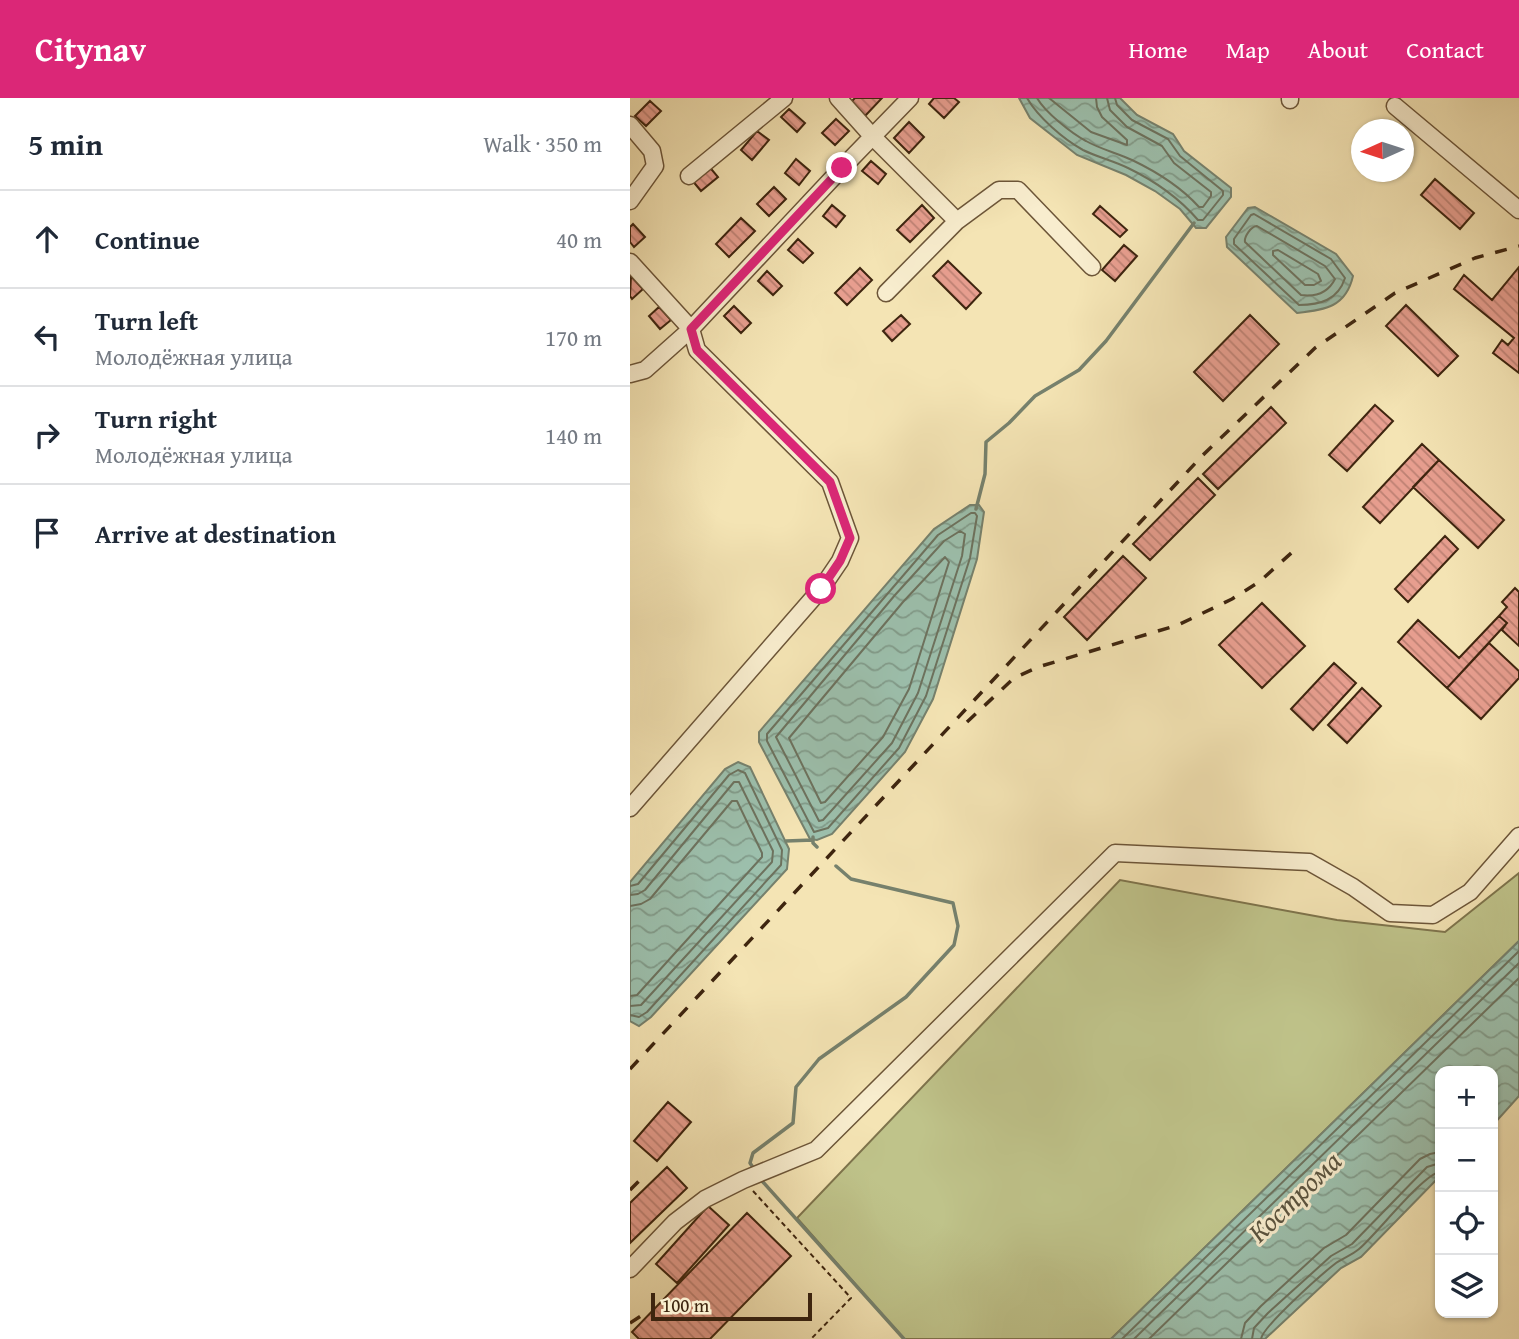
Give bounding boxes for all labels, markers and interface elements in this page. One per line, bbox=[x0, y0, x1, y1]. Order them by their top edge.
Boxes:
text: Citynav bbox=[35, 25, 146, 73]
text: Home bbox=[1129, 32, 1188, 67]
text: Map bbox=[1226, 32, 1270, 67]
text: About bbox=[1308, 32, 1368, 67]
text: Contact bbox=[1406, 32, 1484, 67]
north arrow bbox=[1351, 119, 1414, 182]
text: 5 min bbox=[28, 122, 103, 166]
text: Walk · 350 m bbox=[483, 127, 602, 160]
route end bbox=[826, 152, 857, 183]
icon: ahead bbox=[28, 220, 66, 258]
text: Continue bbox=[95, 220, 200, 259]
text: 40 m bbox=[556, 223, 602, 256]
text: Turn left bbox=[95, 301, 198, 340]
icon: left bbox=[28, 318, 66, 356]
text: 170 m bbox=[545, 321, 602, 354]
text: Молодёжная улица bbox=[95, 340, 292, 373]
text: Turn right bbox=[95, 399, 217, 438]
icon: right bbox=[28, 416, 66, 454]
text: 140 m bbox=[545, 419, 602, 452]
text: Молодёжная улица bbox=[95, 438, 292, 471]
icon: arrive bbox=[28, 514, 66, 552]
text: Arrive at destination bbox=[95, 514, 336, 553]
route start bbox=[805, 573, 836, 604]
map controls bbox=[1435, 1066, 1498, 1318]
button: + bbox=[1435, 1066, 1498, 1129]
button: − bbox=[1435, 1129, 1498, 1192]
water label: Кострома bbox=[1238, 1141, 1350, 1251]
button: locate bbox=[1435, 1192, 1498, 1255]
button: layers bbox=[1435, 1255, 1498, 1318]
scale bar bbox=[651, 1290, 812, 1322]
text: 100 m bbox=[662, 1291, 709, 1319]

